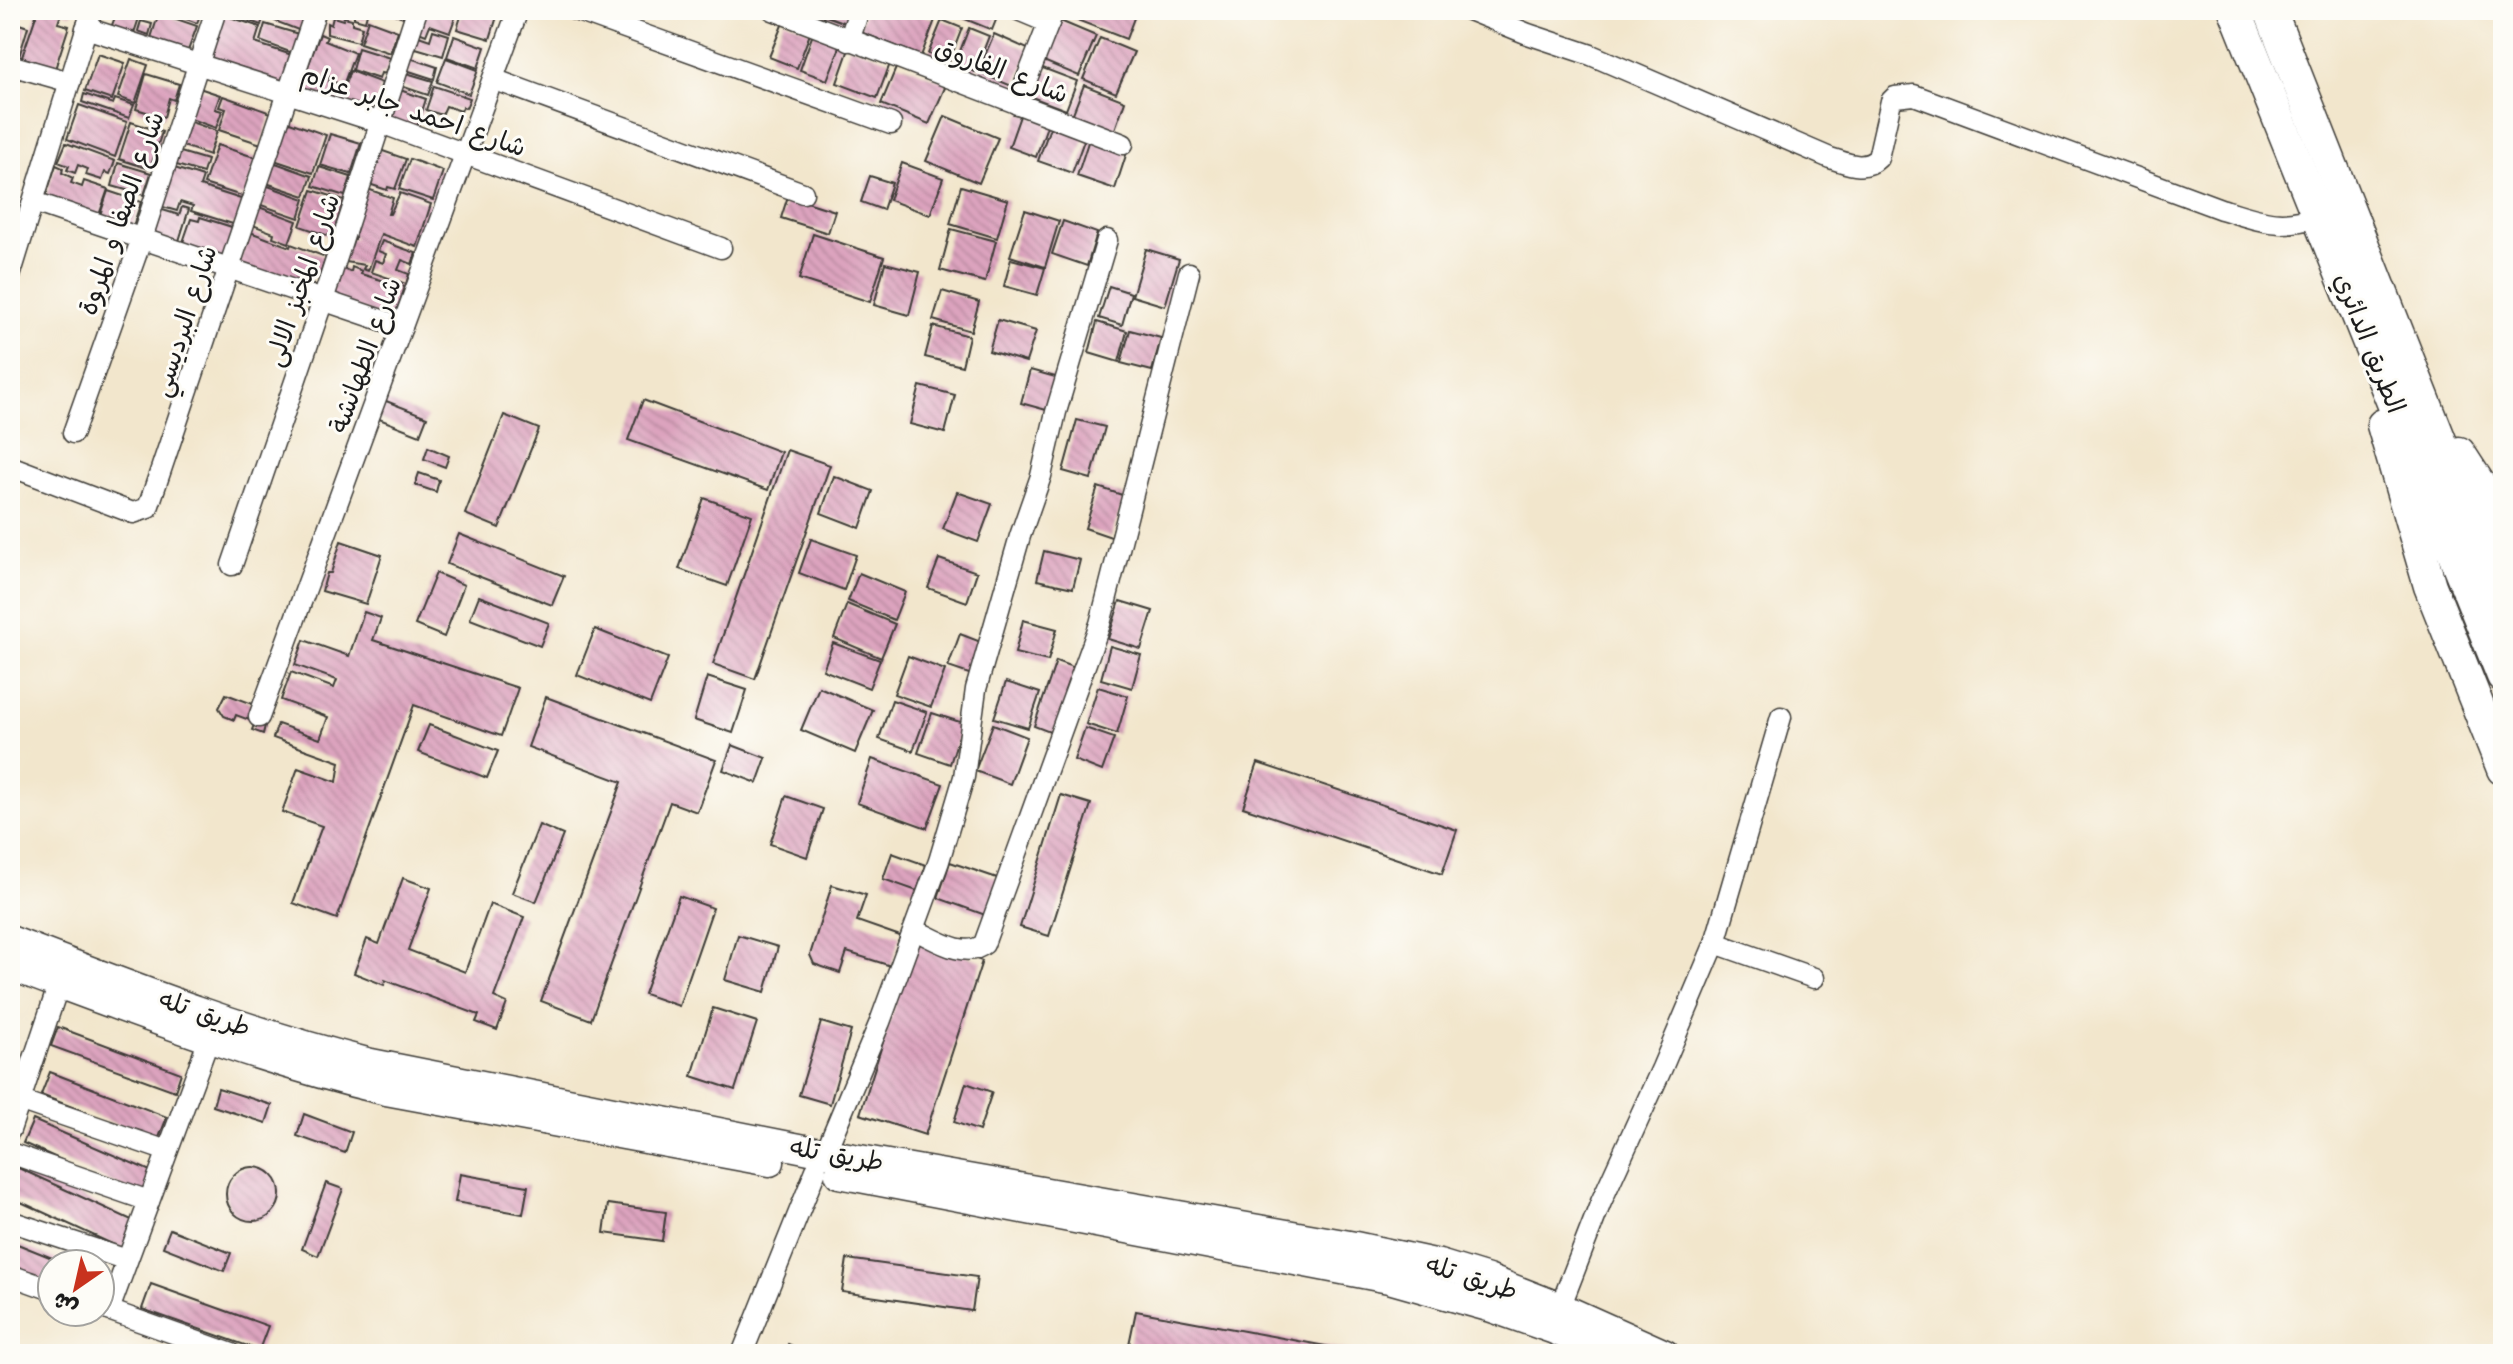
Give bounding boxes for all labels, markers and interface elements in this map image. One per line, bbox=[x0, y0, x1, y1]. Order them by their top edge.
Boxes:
street label: شارع الفاروق bbox=[930, 29, 1073, 113]
street label: شارع احمد جابر عزام bbox=[296, 56, 531, 167]
street label: شارع الصفا و المروة bbox=[70, 107, 174, 320]
street label: شارع المخبز الالى bbox=[257, 189, 349, 372]
street label: شارع البرديسي bbox=[144, 241, 230, 403]
street label: الطريق الدائري bbox=[2325, 268, 2414, 419]
street label: شارع الطهانشة bbox=[321, 272, 411, 438]
street label: طريق تله bbox=[154, 982, 255, 1046]
street label: طريق تله bbox=[787, 1129, 887, 1181]
street label: طريق تله bbox=[1421, 1246, 1522, 1310]
north arrow bbox=[36, 1248, 116, 1328]
text: ش bbox=[47, 1284, 84, 1323]

